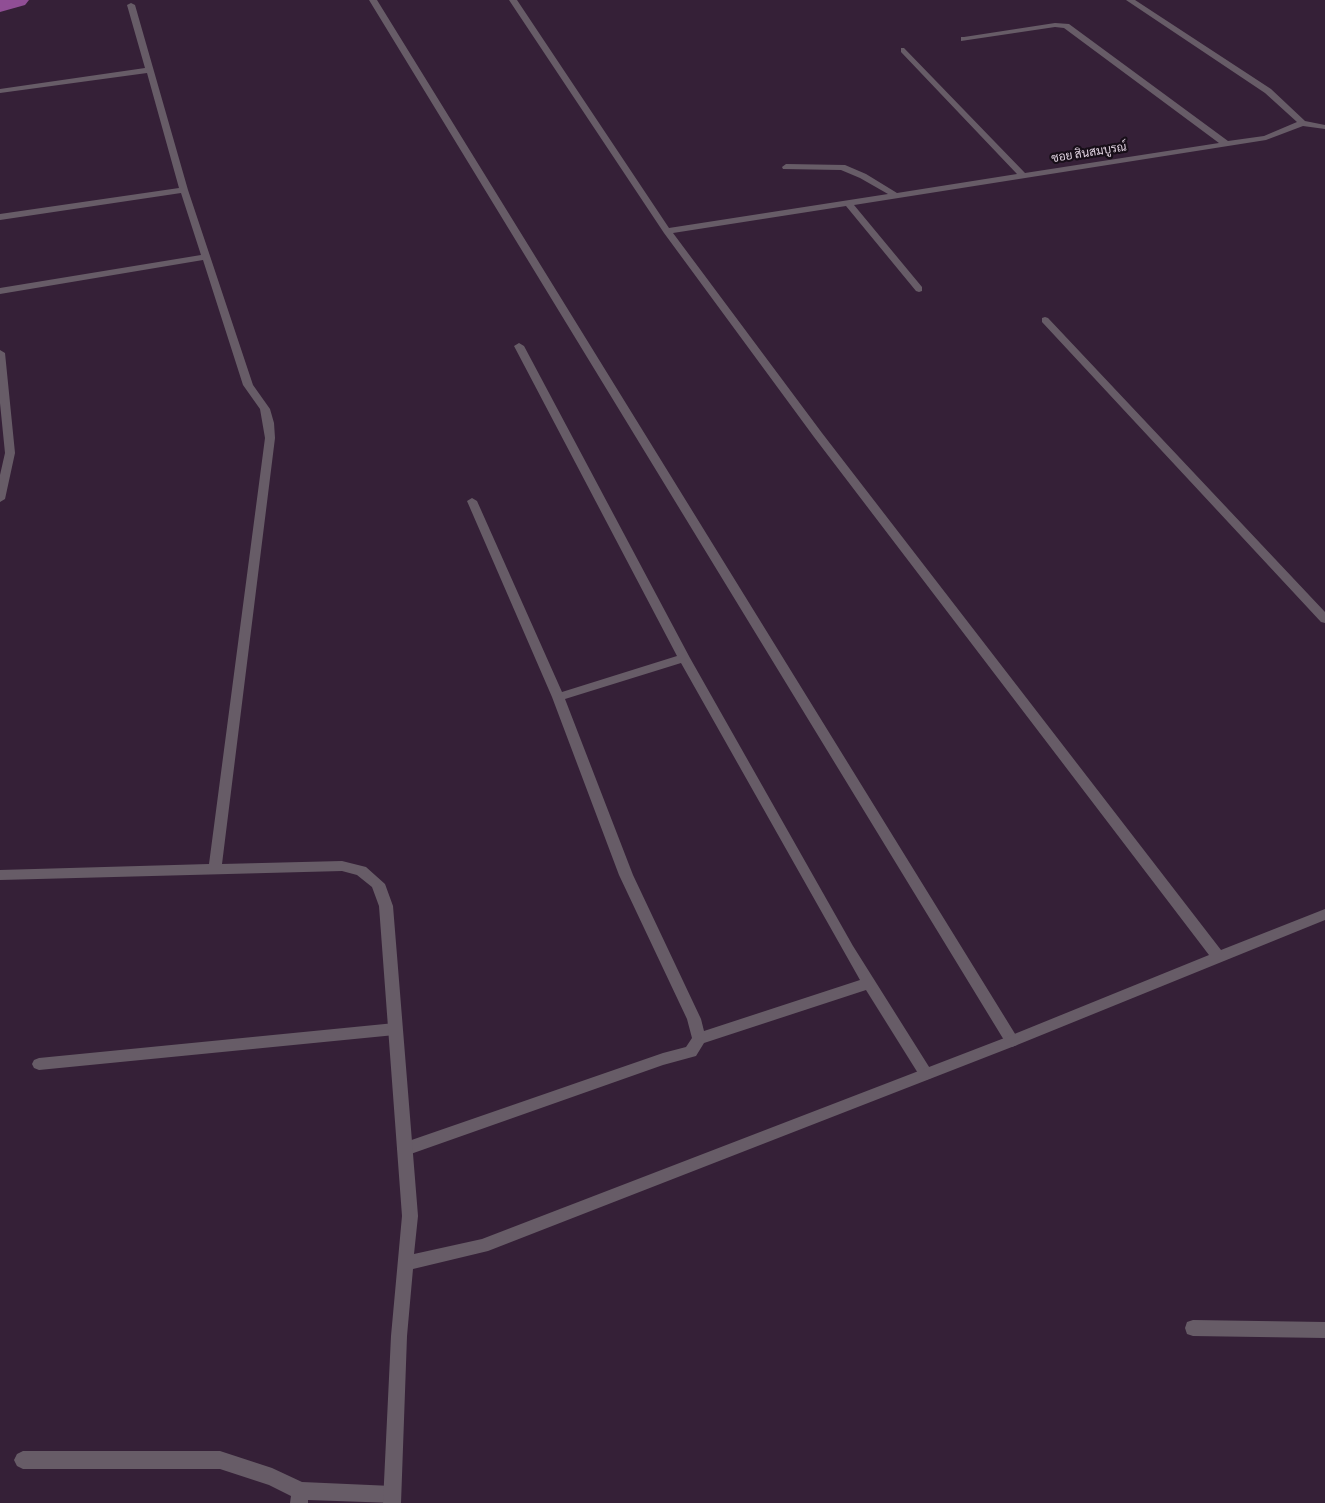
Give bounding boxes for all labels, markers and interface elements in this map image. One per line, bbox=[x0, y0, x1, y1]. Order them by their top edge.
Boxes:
street label: ซอย สินสมบูรณ์ bbox=[1050, 140, 1128, 166]

